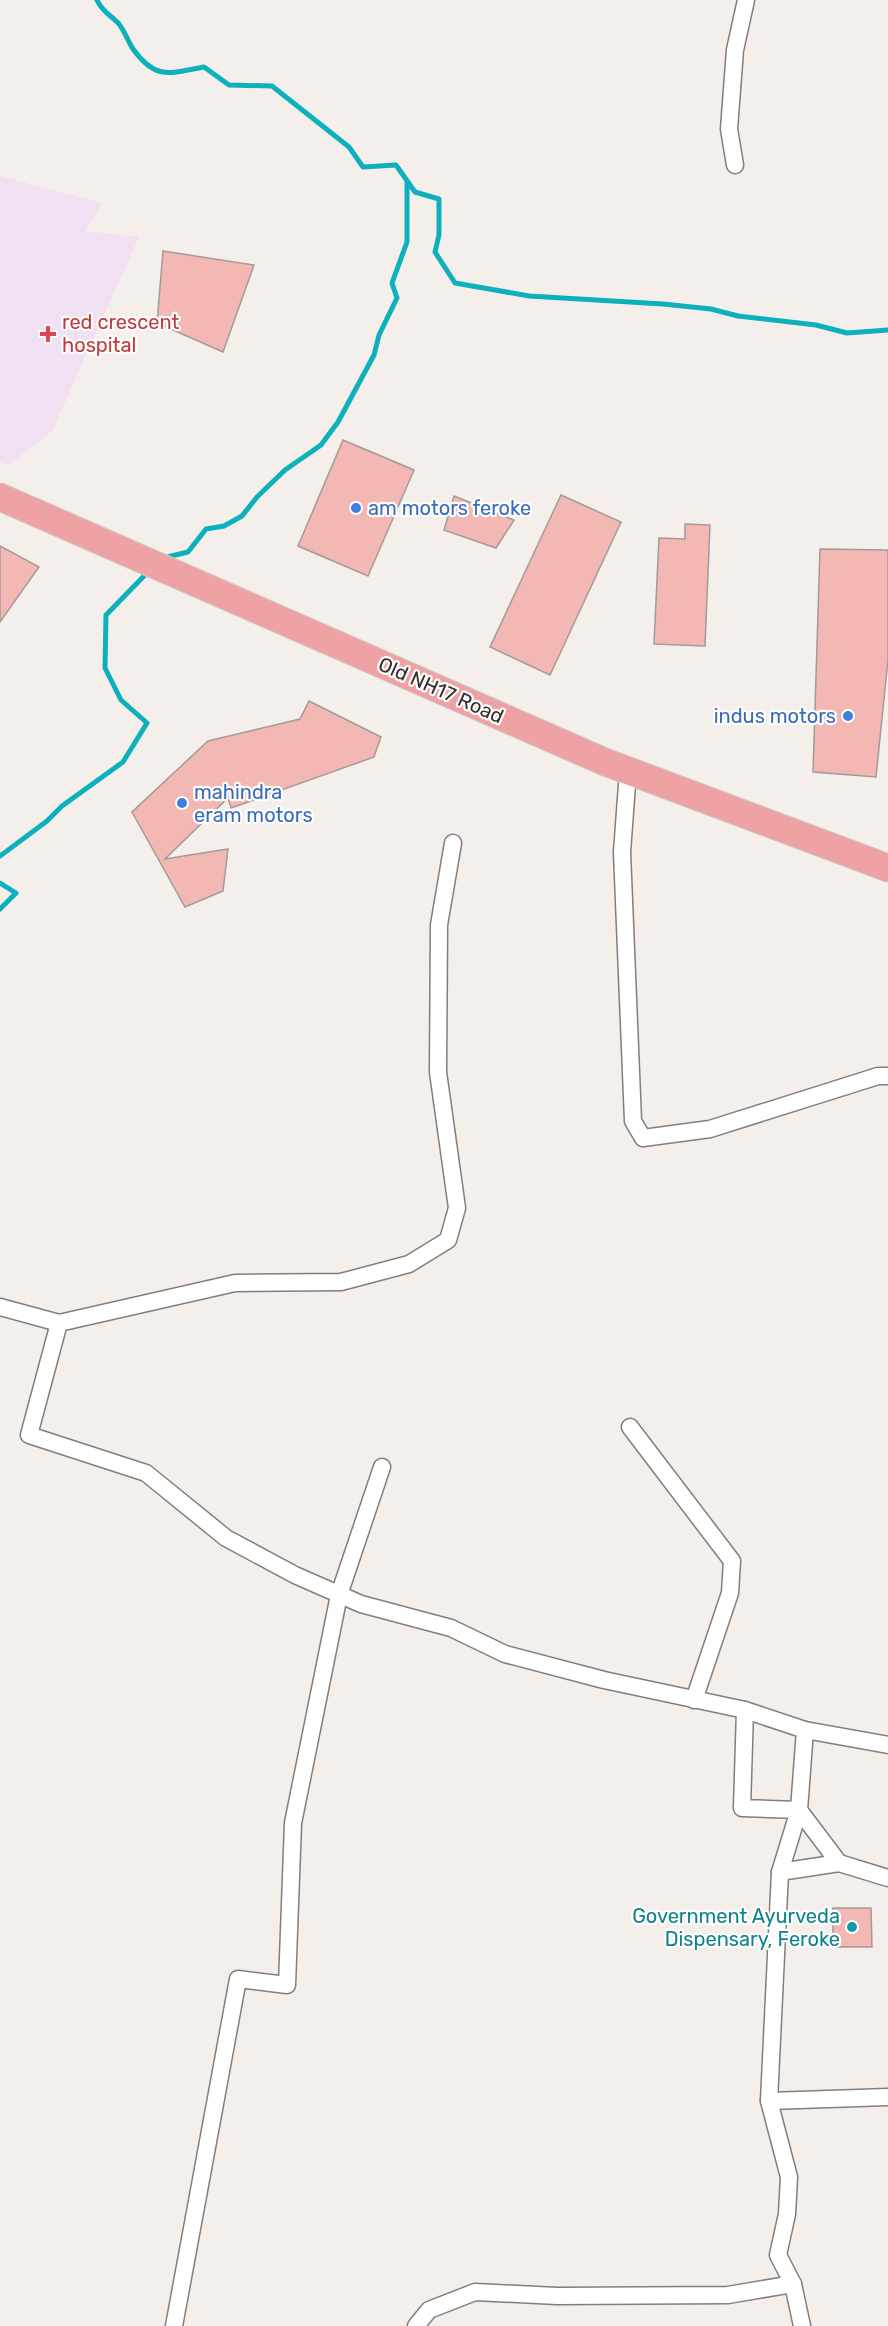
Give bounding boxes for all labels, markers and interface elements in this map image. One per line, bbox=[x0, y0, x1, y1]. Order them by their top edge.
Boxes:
place label: red crescent hospital bbox=[62, 310, 179, 357]
marker: red crescent hospital bbox=[39, 325, 57, 343]
place label: am motors feroke bbox=[368, 496, 531, 520]
marker: am motors feroke bbox=[349, 501, 363, 515]
street label: Old NH17 Road bbox=[375, 652, 507, 728]
place label: indus motors bbox=[714, 704, 836, 728]
marker: indus motors bbox=[841, 709, 855, 723]
place label: mahindra eram motors bbox=[194, 780, 313, 827]
marker: mahindra eram motors bbox=[175, 796, 189, 810]
place label: Government Ayurveda Dispensary, Feroke bbox=[632, 1904, 840, 1951]
marker: Government Ayurveda Dispensary, Feroke bbox=[845, 1920, 859, 1934]

